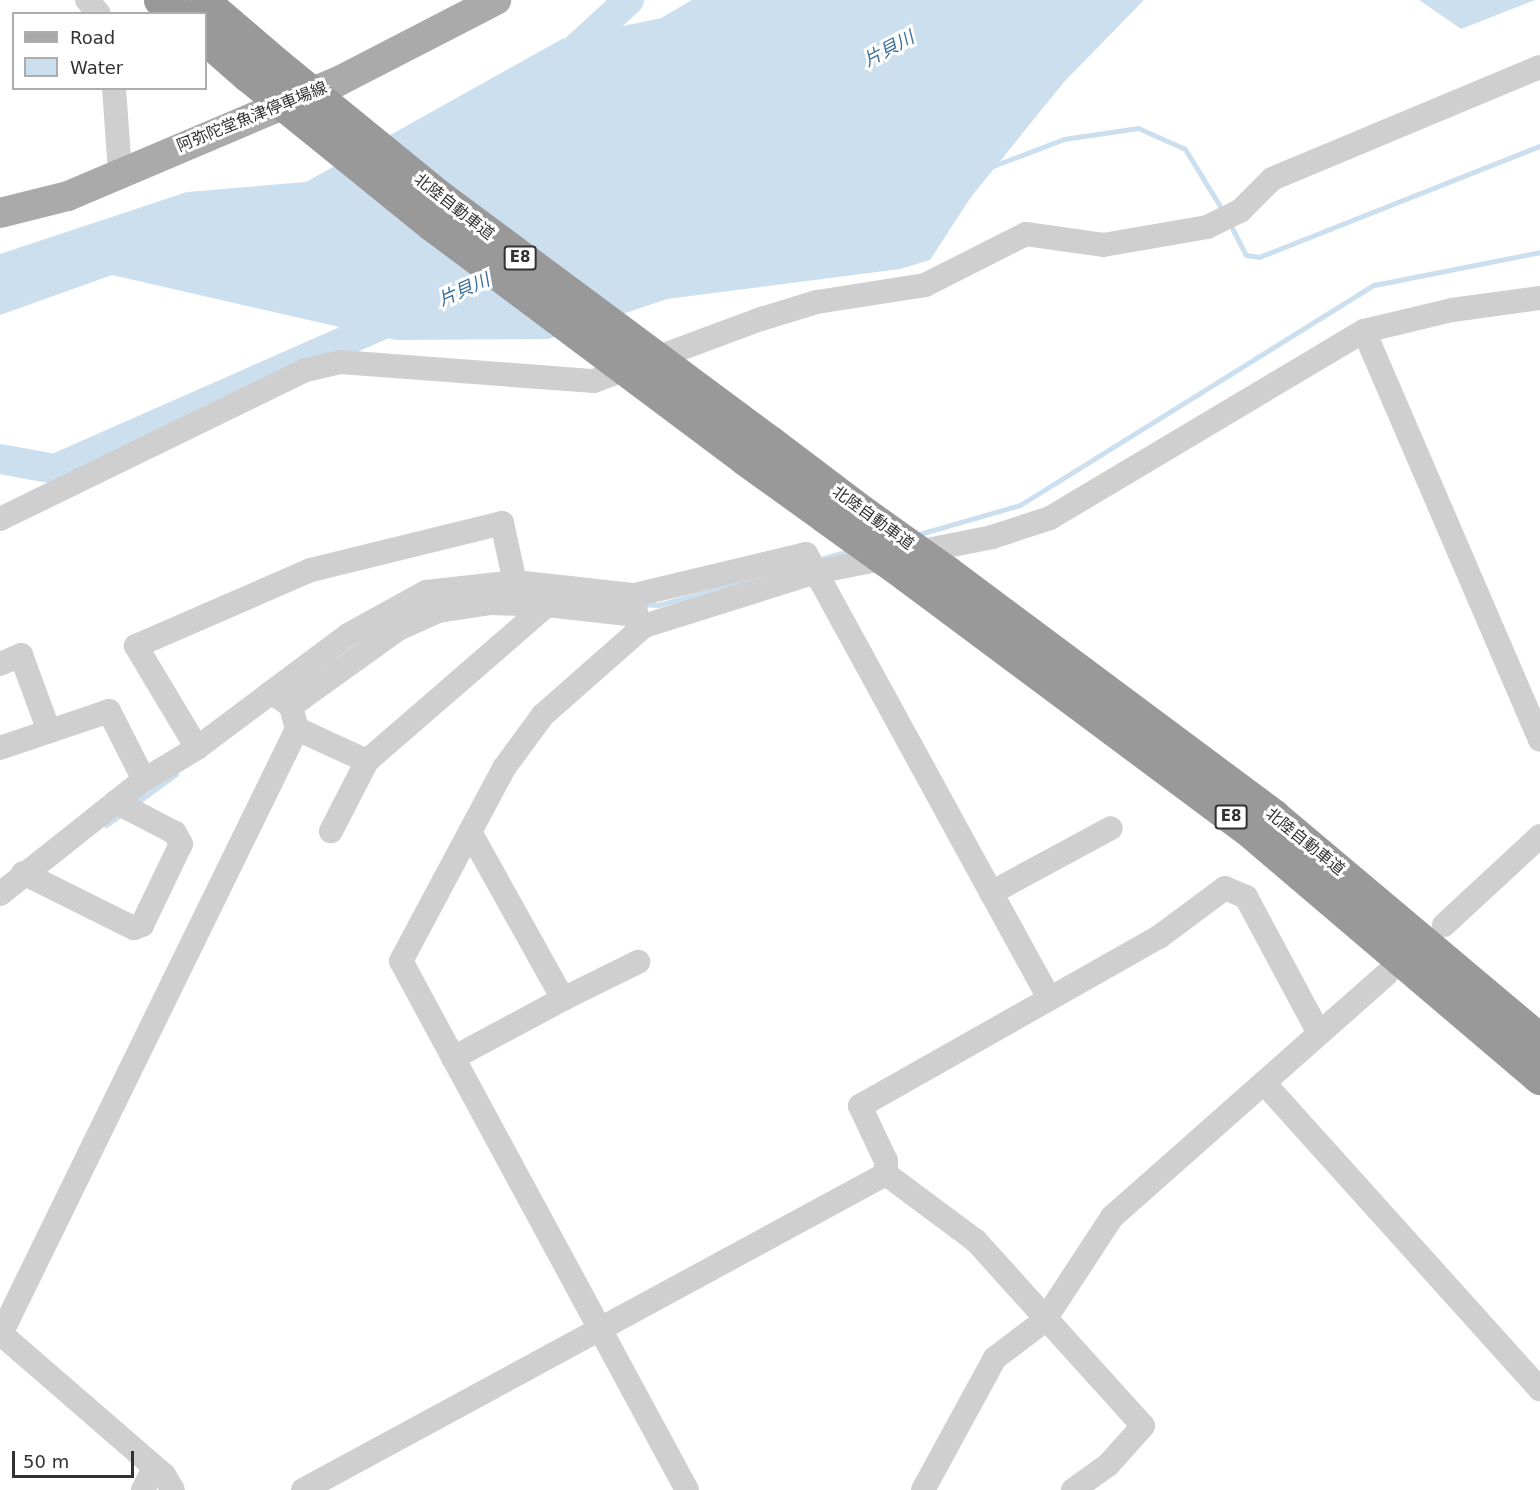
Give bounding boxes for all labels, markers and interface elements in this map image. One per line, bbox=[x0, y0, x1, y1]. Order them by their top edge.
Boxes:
legend bbox=[12, 12, 207, 90]
text: Road bbox=[70, 27, 115, 48]
water label: 片貝川 bbox=[860, 27, 918, 71]
text: Water bbox=[70, 57, 123, 78]
street label: 阿弥陀堂魚津停車場線 bbox=[174, 78, 330, 156]
street label: 北陸自動車道 bbox=[410, 170, 498, 244]
road number: E8 bbox=[504, 246, 536, 270]
water label: 片貝川 bbox=[435, 269, 493, 311]
street label: 北陸自動車道 bbox=[829, 482, 917, 554]
street label: 北陸自動車道 bbox=[1262, 804, 1348, 880]
road number: E8 bbox=[1214, 805, 1248, 829]
scale bar bbox=[15, 1439, 136, 1477]
text: 50 m bbox=[23, 1451, 69, 1472]

